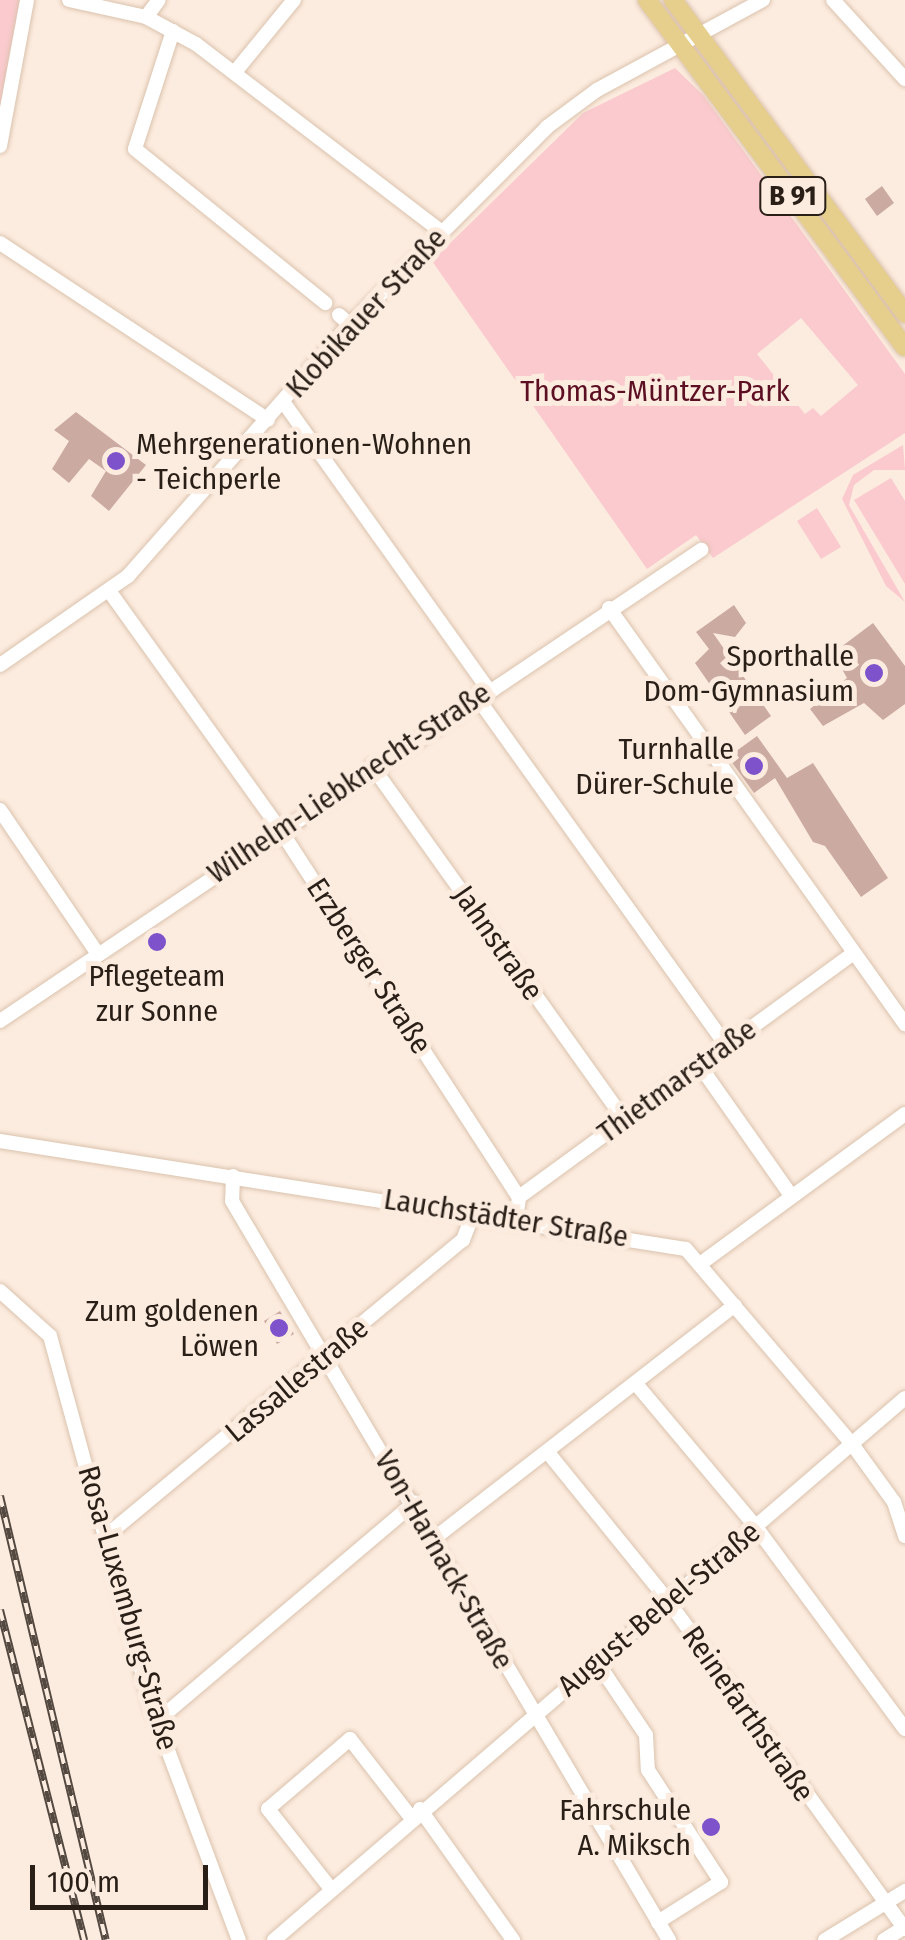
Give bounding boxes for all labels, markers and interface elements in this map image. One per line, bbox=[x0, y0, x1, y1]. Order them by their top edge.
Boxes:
road number: B 91 bbox=[758, 173, 828, 219]
street label: Klobikauer Straße bbox=[278, 221, 454, 405]
park label: Thomas-Müntzer-Park bbox=[520, 373, 790, 409]
place label: Mehrgenerationen-Wohnen - Teichperle bbox=[136, 426, 472, 496]
marker: Mehrgenerationen-Wohnen - Teichperle bbox=[105, 450, 127, 472]
place label: Sporthalle Dom-Gymnasium bbox=[644, 638, 854, 708]
marker: Sporthalle Dom-Gymnasium bbox=[863, 662, 885, 684]
street label: Wilhelm-Liebknecht-Straße bbox=[201, 675, 497, 891]
place label: Turnhalle Dürer-Schule bbox=[575, 731, 734, 802]
marker: Turnhalle Dürer-Schule bbox=[743, 755, 765, 777]
street label: Erzberger Straße bbox=[299, 871, 439, 1061]
street label: Jahnstraße bbox=[445, 879, 551, 1007]
marker: Pflegeteam zur Sonne bbox=[146, 931, 168, 953]
place label: Pflegeteam zur Sonne bbox=[89, 958, 225, 1028]
street label: Thietmarstraße bbox=[591, 1011, 763, 1151]
street label: Lauchstädter Straße bbox=[381, 1181, 631, 1255]
place label: Zum goldenen Löwen bbox=[85, 1293, 259, 1364]
street label: Lassallestraße bbox=[218, 1310, 376, 1450]
marker: Zum goldenen Löwen bbox=[268, 1317, 290, 1339]
street label: Von-Harnack-Straße bbox=[367, 1444, 521, 1676]
street label: Rosa-Luxemburg-Straße bbox=[70, 1462, 186, 1754]
street label: August-Bebel-Straße bbox=[551, 1514, 767, 1704]
street label: Reinefarthstraße bbox=[674, 1619, 822, 1809]
place label: Fahrschule A. Miksch bbox=[559, 1792, 691, 1862]
marker: Fahrschule A. Miksch bbox=[700, 1816, 722, 1838]
scale bar bbox=[35, 1845, 212, 1907]
text: 100 m bbox=[47, 1864, 120, 1900]

